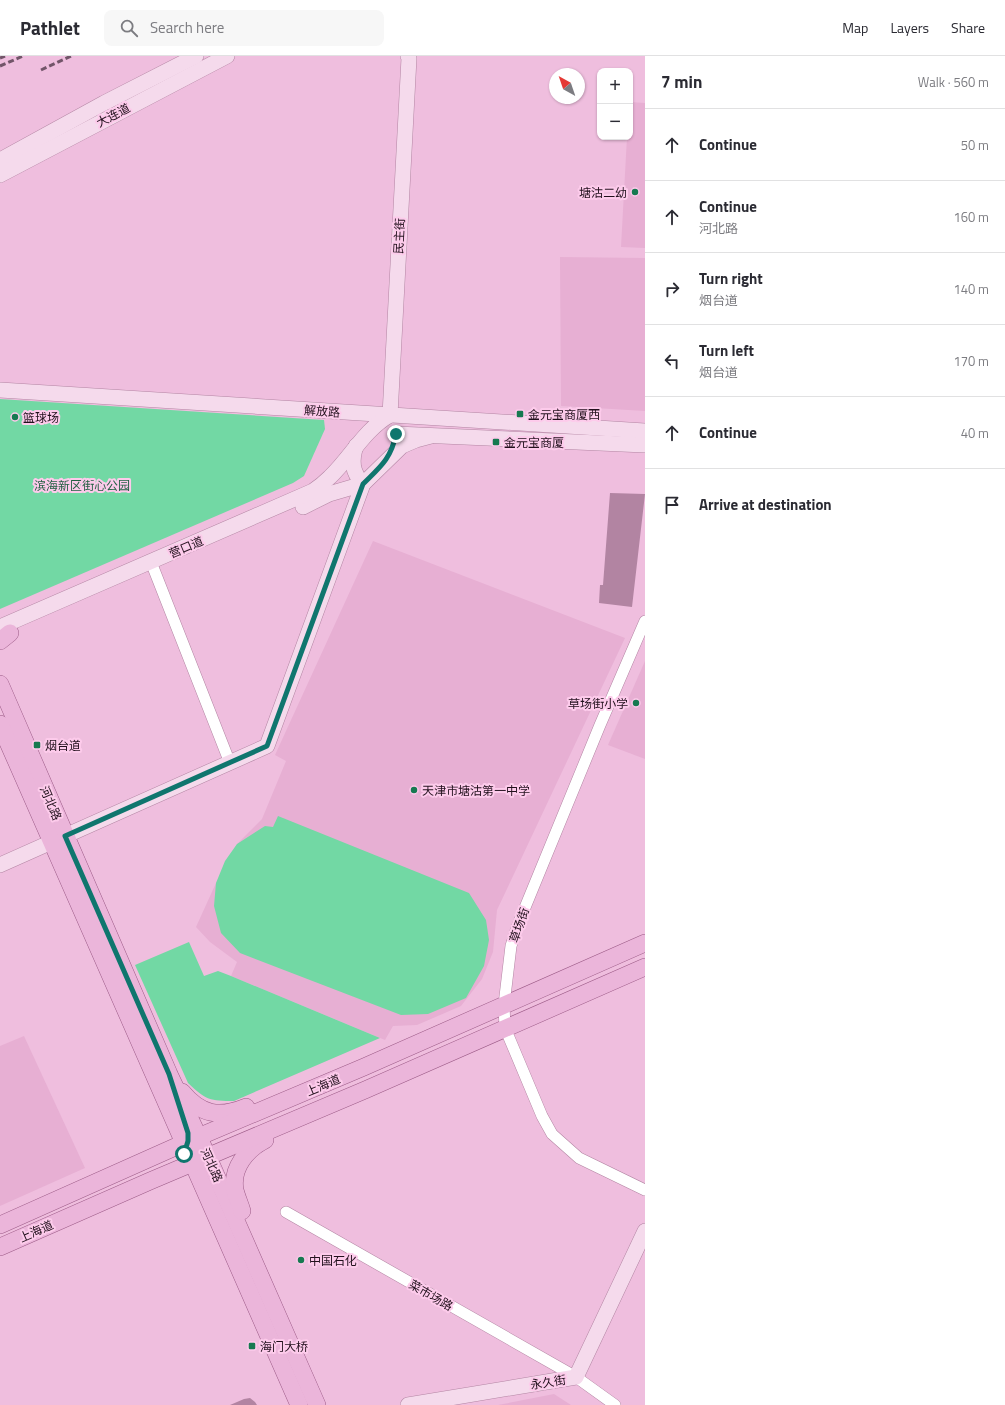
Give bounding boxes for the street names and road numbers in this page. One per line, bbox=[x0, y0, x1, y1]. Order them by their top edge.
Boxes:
street label: 大连道 bbox=[93, 98, 133, 132]
street label: 民主街 bbox=[389, 218, 409, 254]
street label: 解放路 bbox=[303, 400, 341, 422]
street label: 营口道 bbox=[166, 531, 206, 563]
street label: 河北路 bbox=[35, 783, 67, 823]
street label: 草场街 bbox=[504, 905, 534, 945]
street label: 上海道 bbox=[303, 1069, 343, 1101]
street label: 河北路 bbox=[196, 1145, 228, 1185]
street label: 上海道 bbox=[16, 1215, 56, 1247]
street label: 菜市场路 bbox=[405, 1275, 457, 1315]
street label: 永久街 bbox=[529, 1370, 567, 1394]

